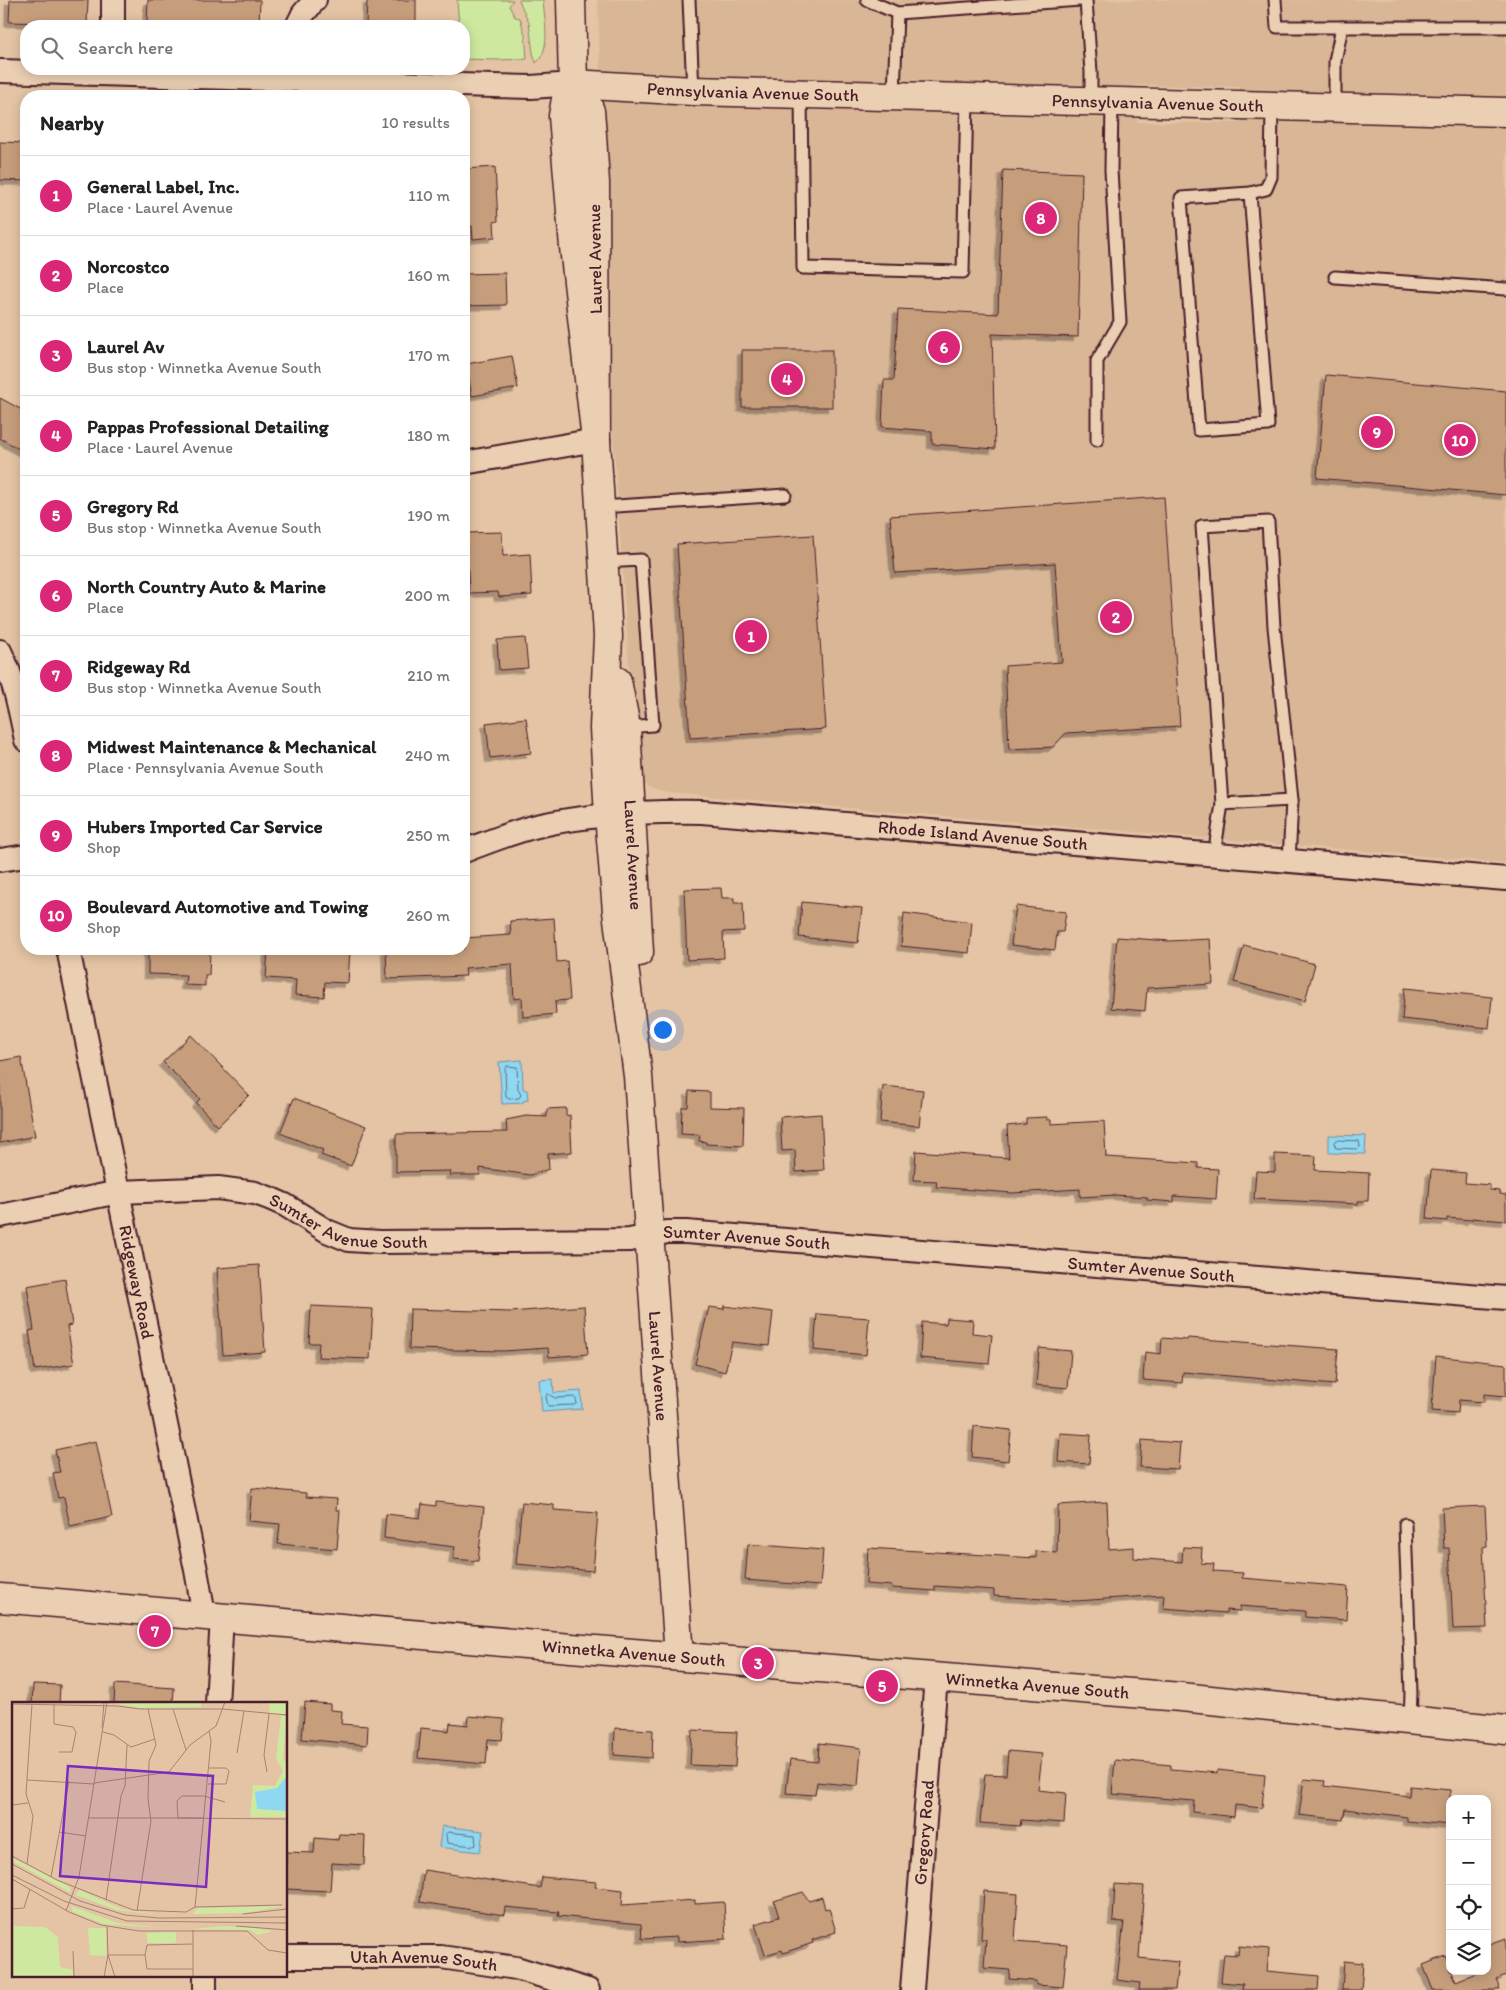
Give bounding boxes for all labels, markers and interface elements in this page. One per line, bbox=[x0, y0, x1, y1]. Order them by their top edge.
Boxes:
search box bbox=[20, 20, 470, 75]
icon: search bbox=[38, 34, 66, 62]
text: Search here bbox=[78, 36, 173, 59]
street label: Pennsylvania Avenue South bbox=[646, 77, 859, 106]
street label: Pennsylvania Avenue South bbox=[1051, 89, 1264, 117]
text: Nearby bbox=[40, 110, 104, 135]
text: 10 results bbox=[382, 113, 450, 132]
text: General Label, Inc. bbox=[87, 175, 240, 198]
text: 1 bbox=[52, 186, 60, 205]
text: 110 m bbox=[408, 186, 450, 205]
text: Place · Laurel Avenue bbox=[87, 198, 233, 217]
pin: 8 bbox=[1025, 199, 1057, 237]
street label: Laurel Avenue bbox=[583, 204, 607, 314]
text: Norcostco bbox=[87, 255, 169, 278]
text: 2 bbox=[52, 266, 60, 285]
text: 160 m bbox=[407, 266, 450, 285]
text: Place bbox=[87, 278, 124, 297]
pin: 6 bbox=[928, 328, 960, 366]
text: Laurel Av bbox=[87, 335, 164, 358]
text: 3 bbox=[52, 346, 60, 365]
text: 170 m bbox=[408, 346, 450, 365]
text: Bus stop · Winnetka Avenue South bbox=[87, 358, 321, 377]
pin: 4 bbox=[771, 360, 803, 398]
pin: 9 bbox=[1361, 413, 1393, 451]
text: Pappas Professional Detailing bbox=[87, 415, 328, 438]
pin: 10 bbox=[1444, 421, 1476, 459]
text: 4 bbox=[51, 426, 61, 445]
text: 180 m bbox=[407, 426, 450, 445]
text: Place · Laurel Avenue bbox=[87, 438, 233, 457]
text: Gregory Rd bbox=[87, 495, 178, 518]
text: 5 bbox=[52, 506, 60, 525]
text: 190 m bbox=[407, 506, 450, 525]
text: Bus stop · Winnetka Avenue South bbox=[87, 518, 321, 537]
text: North Country Auto & Marine bbox=[87, 575, 326, 598]
text: 6 bbox=[52, 586, 60, 605]
text: 200 m bbox=[405, 586, 450, 605]
text: Place bbox=[87, 598, 124, 617]
pin: 2 bbox=[1100, 598, 1132, 636]
pin: 1 bbox=[735, 617, 767, 655]
text: Ridgeway Rd bbox=[87, 655, 190, 678]
text: 7 bbox=[52, 666, 60, 685]
text: 210 m bbox=[407, 666, 450, 685]
text: Bus stop · Winnetka Avenue South bbox=[87, 678, 321, 697]
text: Midwest Maintenance & Mechanical bbox=[87, 735, 376, 758]
text: 8 bbox=[52, 746, 60, 765]
text: 240 m bbox=[405, 746, 450, 765]
text: Place · Pennsylvania Avenue South bbox=[87, 758, 323, 777]
street label: Laurel Avenue bbox=[619, 799, 648, 911]
text: Hubers Imported Car Service bbox=[87, 815, 323, 838]
street label: Rhode Island Avenue South bbox=[877, 816, 1089, 855]
text: 9 bbox=[52, 826, 60, 845]
text: 250 m bbox=[406, 826, 450, 845]
text: Shop bbox=[87, 838, 121, 857]
text: Boulevard Automotive and Towing bbox=[87, 895, 368, 918]
text: 10 bbox=[47, 906, 65, 925]
text: 260 m bbox=[406, 906, 450, 925]
text: Shop bbox=[87, 918, 121, 937]
your location bbox=[650, 1017, 676, 1043]
street label: Sumter Avenue South bbox=[266, 1189, 427, 1253]
street label: Sumter Avenue South bbox=[663, 1221, 831, 1255]
street label: Ridgeway Road bbox=[114, 1223, 159, 1341]
street label: Sumter Avenue South bbox=[1067, 1252, 1236, 1287]
street label: Laurel Avenue bbox=[644, 1310, 673, 1422]
pin: 7 bbox=[139, 1612, 171, 1650]
street label: Winnetka Avenue South bbox=[541, 1634, 726, 1671]
pin: 3 bbox=[742, 1644, 774, 1682]
pin: 5 bbox=[866, 1667, 898, 1705]
street label: Winnetka Avenue South bbox=[945, 1667, 1130, 1704]
inset map bbox=[12, 1702, 288, 1978]
street label: Gregory Road bbox=[909, 1779, 939, 1886]
map controls bbox=[1446, 1795, 1491, 1975]
button: + bbox=[1446, 1795, 1491, 1840]
button: − bbox=[1446, 1840, 1491, 1885]
button: locate bbox=[1446, 1885, 1491, 1930]
button: layers bbox=[1446, 1930, 1491, 1975]
street label: Utah Avenue South bbox=[350, 1946, 499, 1976]

